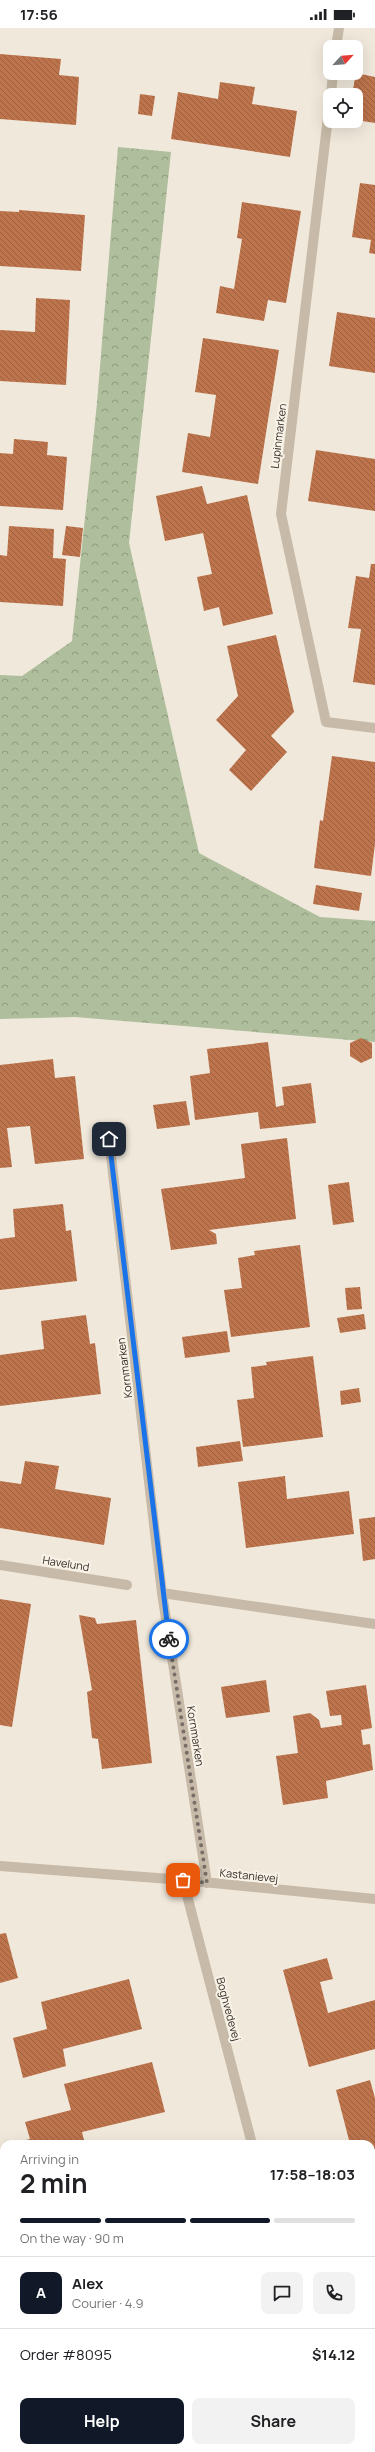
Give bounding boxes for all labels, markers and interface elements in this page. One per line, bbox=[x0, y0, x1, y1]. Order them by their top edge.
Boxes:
text: 17:56 bbox=[20, 4, 58, 25]
north arrow bbox=[323, 40, 363, 80]
map controls bbox=[323, 40, 363, 128]
button: locate bbox=[323, 88, 363, 128]
street label: Lupinmarken bbox=[267, 403, 289, 469]
pin bbox=[92, 1122, 126, 1156]
icon: home bbox=[98, 1128, 120, 1150]
street label: Kornmarken bbox=[113, 1337, 135, 1399]
street label: Havelund bbox=[41, 1552, 91, 1574]
courier bbox=[149, 1619, 189, 1659]
icon: bike bbox=[158, 1628, 180, 1650]
street label: Kornmarken bbox=[184, 1705, 208, 1767]
pin bbox=[166, 1863, 200, 1897]
street label: Kastanievej bbox=[219, 1864, 279, 1886]
icon: bag bbox=[172, 1869, 194, 1891]
street label: Boghvedevej bbox=[213, 1975, 245, 2043]
text: Arriving in bbox=[20, 2150, 79, 2168]
text: 17:58–18:03 bbox=[270, 2164, 355, 2185]
text: 2 min bbox=[20, 2165, 88, 2201]
text: On the way · 90 m bbox=[20, 2229, 124, 2247]
button: chat bbox=[261, 2272, 303, 2314]
button: phone bbox=[313, 2272, 355, 2314]
text: Alex bbox=[72, 2273, 103, 2294]
text: A bbox=[36, 2282, 46, 2303]
text: Courier · 4.9 bbox=[72, 2294, 144, 2312]
text: Order #8095 bbox=[20, 2344, 112, 2365]
text: $14.12 bbox=[312, 2344, 355, 2365]
button: Help bbox=[20, 2398, 184, 2444]
button: Share bbox=[192, 2398, 355, 2444]

